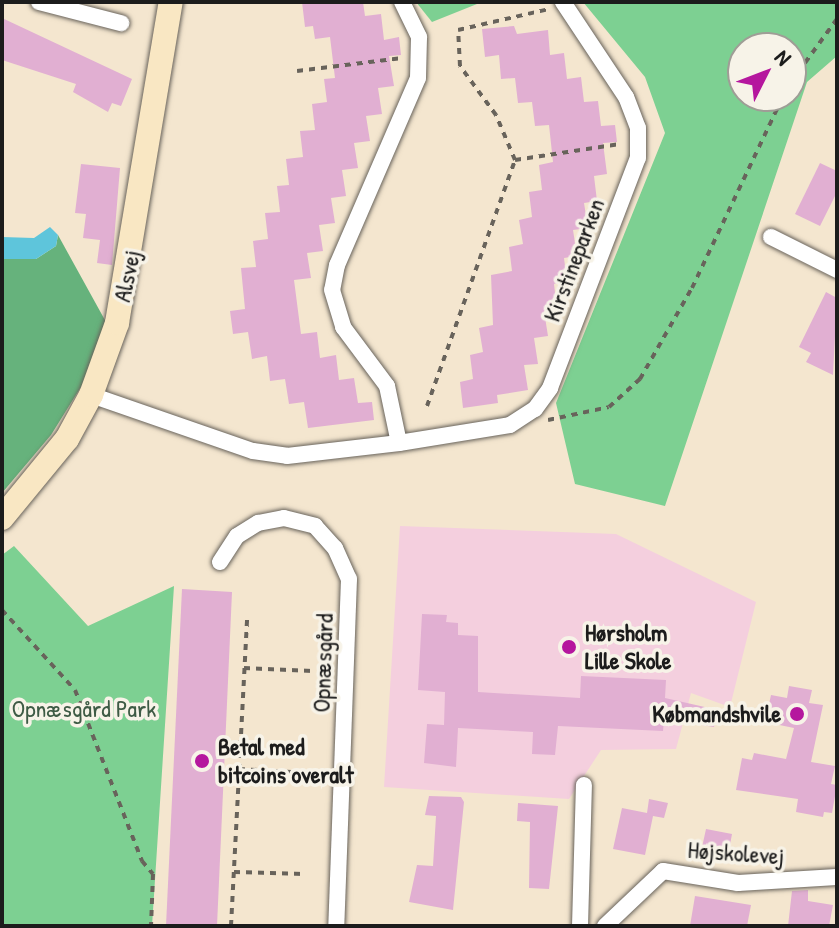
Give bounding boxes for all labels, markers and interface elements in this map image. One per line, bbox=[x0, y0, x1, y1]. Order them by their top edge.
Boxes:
north arrow bbox=[727, 32, 807, 112]
text: N bbox=[768, 43, 798, 72]
street label: Kirstineparken bbox=[537, 194, 611, 326]
street label: Alsvej bbox=[107, 248, 147, 304]
street label: Opnæsgård bbox=[307, 613, 339, 713]
place label: Hørsholm Lille Skole bbox=[585, 619, 671, 675]
marker: Hørsholm Lille Skole bbox=[560, 638, 578, 656]
park label: Opnæsgård Park bbox=[12, 695, 156, 723]
place label: Købmandshvile bbox=[652, 700, 781, 728]
marker: Købmandshvile bbox=[788, 705, 806, 723]
place label: Betal med bitcoins overalt bbox=[218, 733, 354, 789]
marker: Betal med bitcoins overalt bbox=[193, 752, 211, 770]
street label: Højskolevej bbox=[687, 835, 785, 871]

